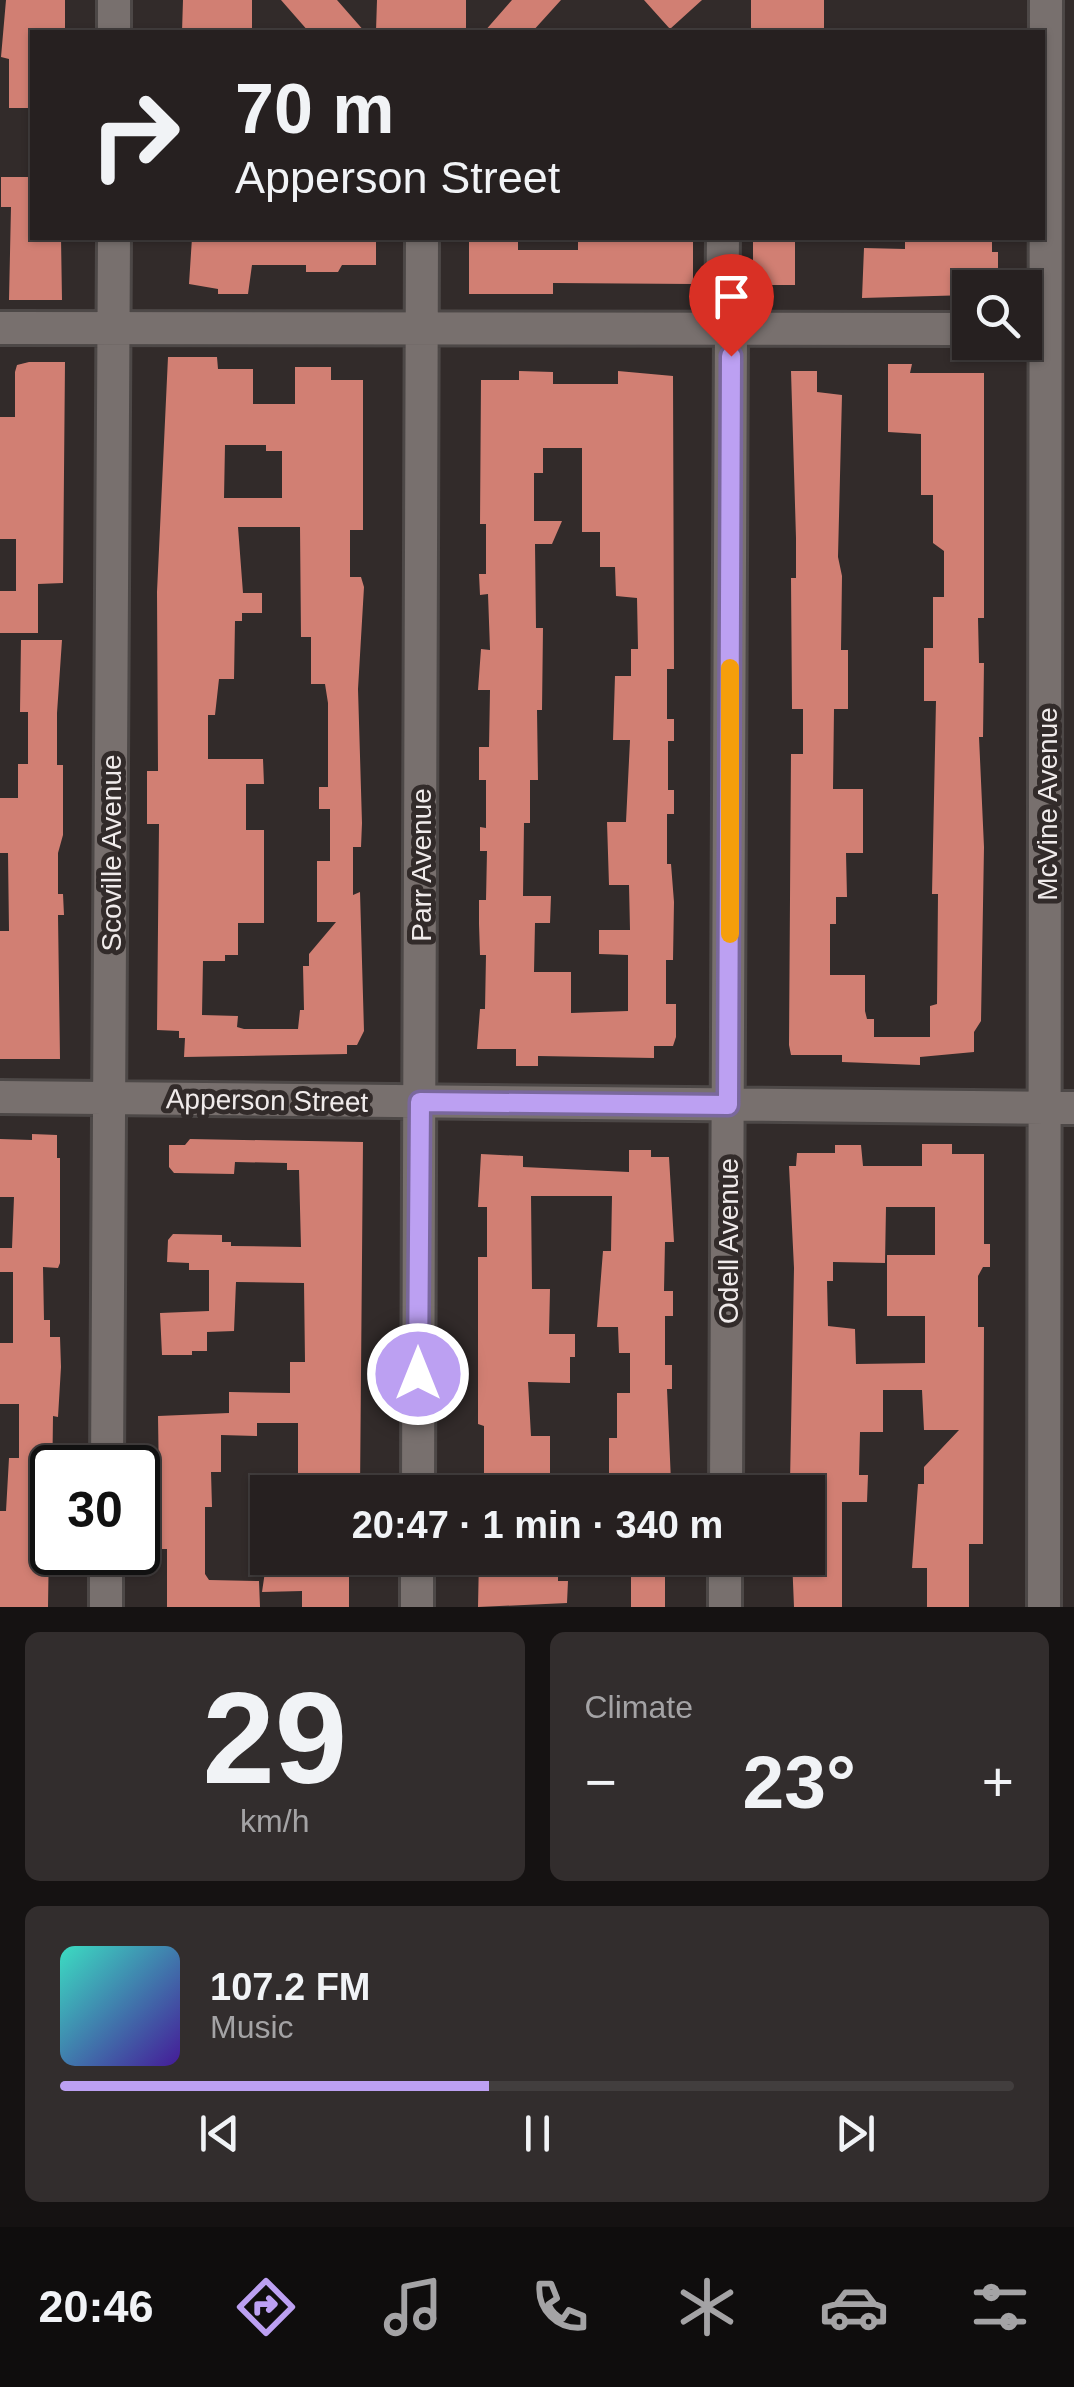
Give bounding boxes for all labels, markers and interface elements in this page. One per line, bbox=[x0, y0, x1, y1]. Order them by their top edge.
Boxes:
icon: right bbox=[70, 70, 200, 200]
text: 70 m bbox=[235, 70, 395, 148]
text: Apperson Street bbox=[235, 152, 560, 203]
pin bbox=[689, 254, 774, 357]
icon: arrive bbox=[704, 269, 759, 324]
map controls bbox=[952, 270, 1042, 360]
button: search bbox=[952, 270, 1042, 360]
street label: McVine Avenue bbox=[1032, 707, 1063, 901]
street label: Scoville Avenue bbox=[96, 754, 127, 952]
street label: Parr Avenue bbox=[406, 788, 437, 942]
street label: Apperson Street bbox=[166, 1083, 369, 1118]
street label: Odell Avenue bbox=[713, 1158, 744, 1324]
position arrow bbox=[366, 1322, 470, 1426]
speed limit sign: 30 bbox=[30, 1445, 160, 1575]
text: 20:47 · 1 min · 340 m bbox=[352, 1504, 723, 1546]
text: 29 bbox=[202, 1665, 347, 1811]
text: Climate bbox=[585, 1689, 693, 1725]
text: 23° bbox=[743, 1740, 856, 1824]
text: − bbox=[585, 1751, 617, 1813]
text: + bbox=[982, 1751, 1014, 1813]
text: km/h bbox=[240, 1803, 309, 1839]
text: 107.2 FM bbox=[210, 1966, 371, 2008]
text: Music bbox=[210, 2009, 294, 2045]
icon: previous bbox=[192, 2106, 247, 2161]
icon: pause bbox=[510, 2106, 565, 2161]
icon: next bbox=[828, 2106, 883, 2161]
icon: directions bbox=[231, 2272, 301, 2342]
icon: music bbox=[378, 2272, 448, 2342]
icon: phone bbox=[525, 2272, 595, 2342]
icon: climate bbox=[672, 2272, 742, 2342]
icon: car bbox=[819, 2272, 889, 2342]
icon: filters bbox=[965, 2272, 1035, 2342]
text: 20:46 bbox=[38, 2281, 154, 2332]

